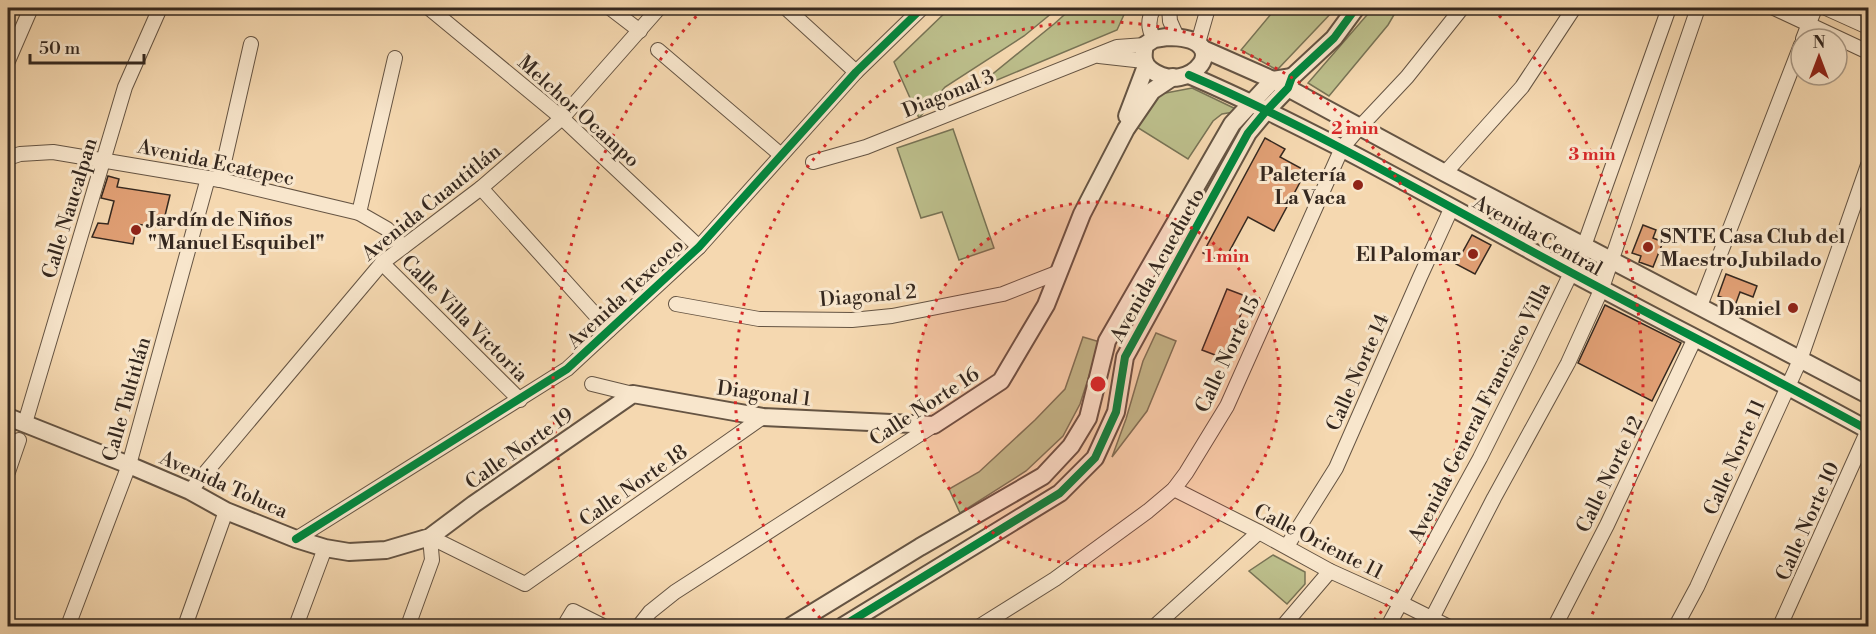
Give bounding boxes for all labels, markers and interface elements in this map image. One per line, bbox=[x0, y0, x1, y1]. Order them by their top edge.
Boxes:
scale bar bbox=[30, 27, 144, 65]
north arrow bbox=[1789, 27, 1849, 87]
text: N bbox=[1813, 33, 1826, 53]
text: 50 m bbox=[39, 37, 81, 60]
street label: Melchor Ocampo bbox=[512, 51, 644, 173]
street label: Diagonal 3 bbox=[899, 65, 998, 124]
text: 2 min bbox=[1331, 117, 1379, 140]
street label: Avenida Ecatepec bbox=[134, 134, 296, 192]
street label: Calle Naucalpan bbox=[37, 135, 104, 282]
street label: Avenida Cuautitlán bbox=[356, 139, 507, 268]
text: 3 min bbox=[1569, 143, 1615, 166]
place label: Paletería La Vaca bbox=[1259, 163, 1346, 211]
marker: Paletería La Vaca bbox=[1351, 178, 1365, 192]
street label: Avenida Acueducto bbox=[1105, 184, 1211, 348]
street label: Avenida Central bbox=[1467, 190, 1606, 282]
place label: Jardín de Niños "Manuel Esquibel" bbox=[145, 208, 325, 256]
marker: Jardín de Niños "Manuel Esquibel" bbox=[129, 223, 143, 237]
place label: SNTE Casa Club del Maestro Jubilado bbox=[1660, 225, 1846, 273]
street label: Avenida Texcoco bbox=[561, 233, 690, 355]
marker: SNTE Casa Club del Maestro Jubilado bbox=[1641, 240, 1655, 254]
place label: El Palomar bbox=[1356, 243, 1461, 268]
text: 1 min bbox=[1205, 245, 1249, 268]
marker: El Palomar bbox=[1466, 247, 1480, 261]
street label: Calle Villa Victoria bbox=[395, 250, 533, 388]
street label: Avenida General Francisco Villa bbox=[1403, 278, 1557, 548]
street label: Diagonal 2 bbox=[819, 280, 918, 313]
street label: Calle Norte 15 bbox=[1190, 292, 1266, 417]
place label: Daniel bbox=[1718, 297, 1781, 322]
marker: Daniel bbox=[1786, 301, 1800, 315]
street label: Calle Norte 14 bbox=[1321, 310, 1395, 435]
street label: Calle Tultitlán bbox=[98, 334, 157, 465]
street label: Calle Norte 16 bbox=[865, 362, 985, 452]
centre of rings bbox=[1088, 374, 1108, 394]
street label: Diagonal 1 bbox=[715, 376, 813, 413]
street label: Calle Norte 11 bbox=[1699, 396, 1772, 519]
street label: Calle Norte 19 bbox=[461, 403, 579, 496]
street label: Calle Norte 12 bbox=[1571, 412, 1649, 537]
street label: Calle Norte 18 bbox=[575, 440, 693, 533]
street label: Avenida Toluca bbox=[155, 446, 292, 525]
street label: Calle Norte 10 bbox=[1771, 458, 1846, 585]
street label: Calle Oriente 11 bbox=[1249, 499, 1388, 586]

